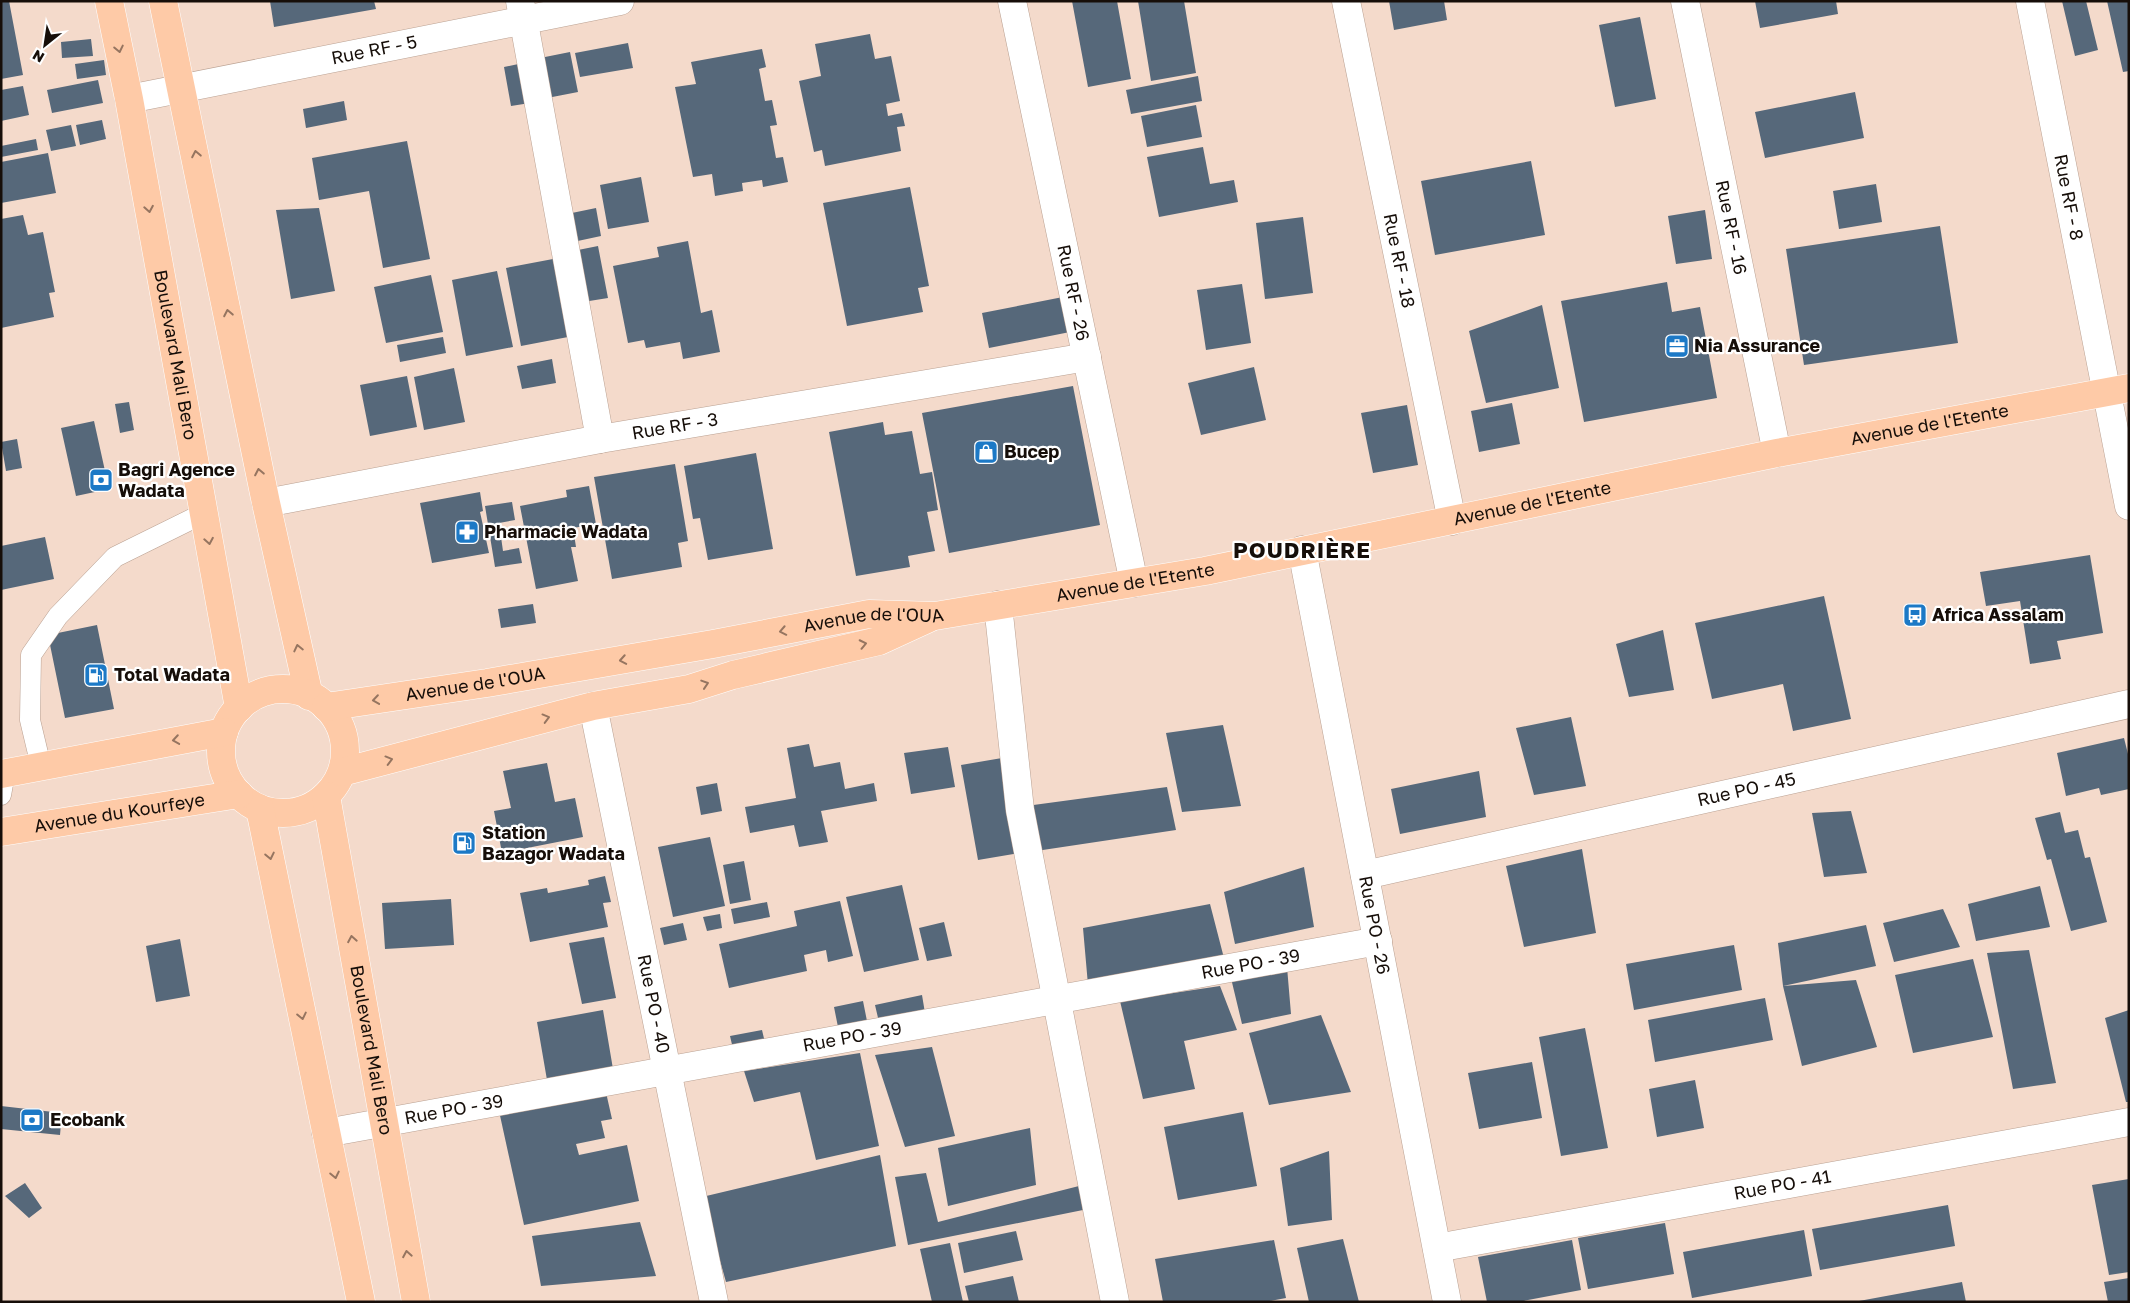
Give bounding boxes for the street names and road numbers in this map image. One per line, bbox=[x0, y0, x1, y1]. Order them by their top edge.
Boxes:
street label: Rue RF - 5 bbox=[329, 30, 419, 68]
street label: Rue RF - 8 bbox=[2050, 152, 2089, 242]
street label: Rue RF - 16 bbox=[1712, 178, 1752, 276]
street label: Rue RF - 18 bbox=[1380, 211, 1420, 310]
street label: Rue RF - 26 bbox=[1053, 242, 1095, 343]
street label: Boulevard Mali Bero bbox=[150, 268, 202, 442]
street label: Avenue de l'Etente bbox=[1849, 398, 2010, 449]
street label: Rue RF - 3 bbox=[630, 407, 719, 443]
street label: Avenue de l'Etente bbox=[1451, 476, 1613, 529]
street label: Avenue de l'Etente bbox=[1054, 557, 1216, 606]
street label: Avenue de l'OUA bbox=[801, 602, 945, 636]
street label: Avenue de l'OUA bbox=[404, 661, 547, 705]
street label: Rue PO - 45 bbox=[1695, 767, 1798, 810]
street label: Avenue du Kourfeye bbox=[32, 788, 206, 837]
street label: Rue PO - 26 bbox=[1355, 874, 1396, 976]
street label: Rue PO - 39 bbox=[1199, 943, 1302, 983]
street label: Rue PO - 40 bbox=[634, 952, 675, 1055]
street label: Boulevard Mali Bero bbox=[346, 963, 398, 1137]
street label: Rue PO - 39 bbox=[801, 1016, 903, 1056]
street label: Rue PO - 39 bbox=[402, 1089, 505, 1128]
street label: Rue PO - 41 bbox=[1732, 1164, 1833, 1204]

